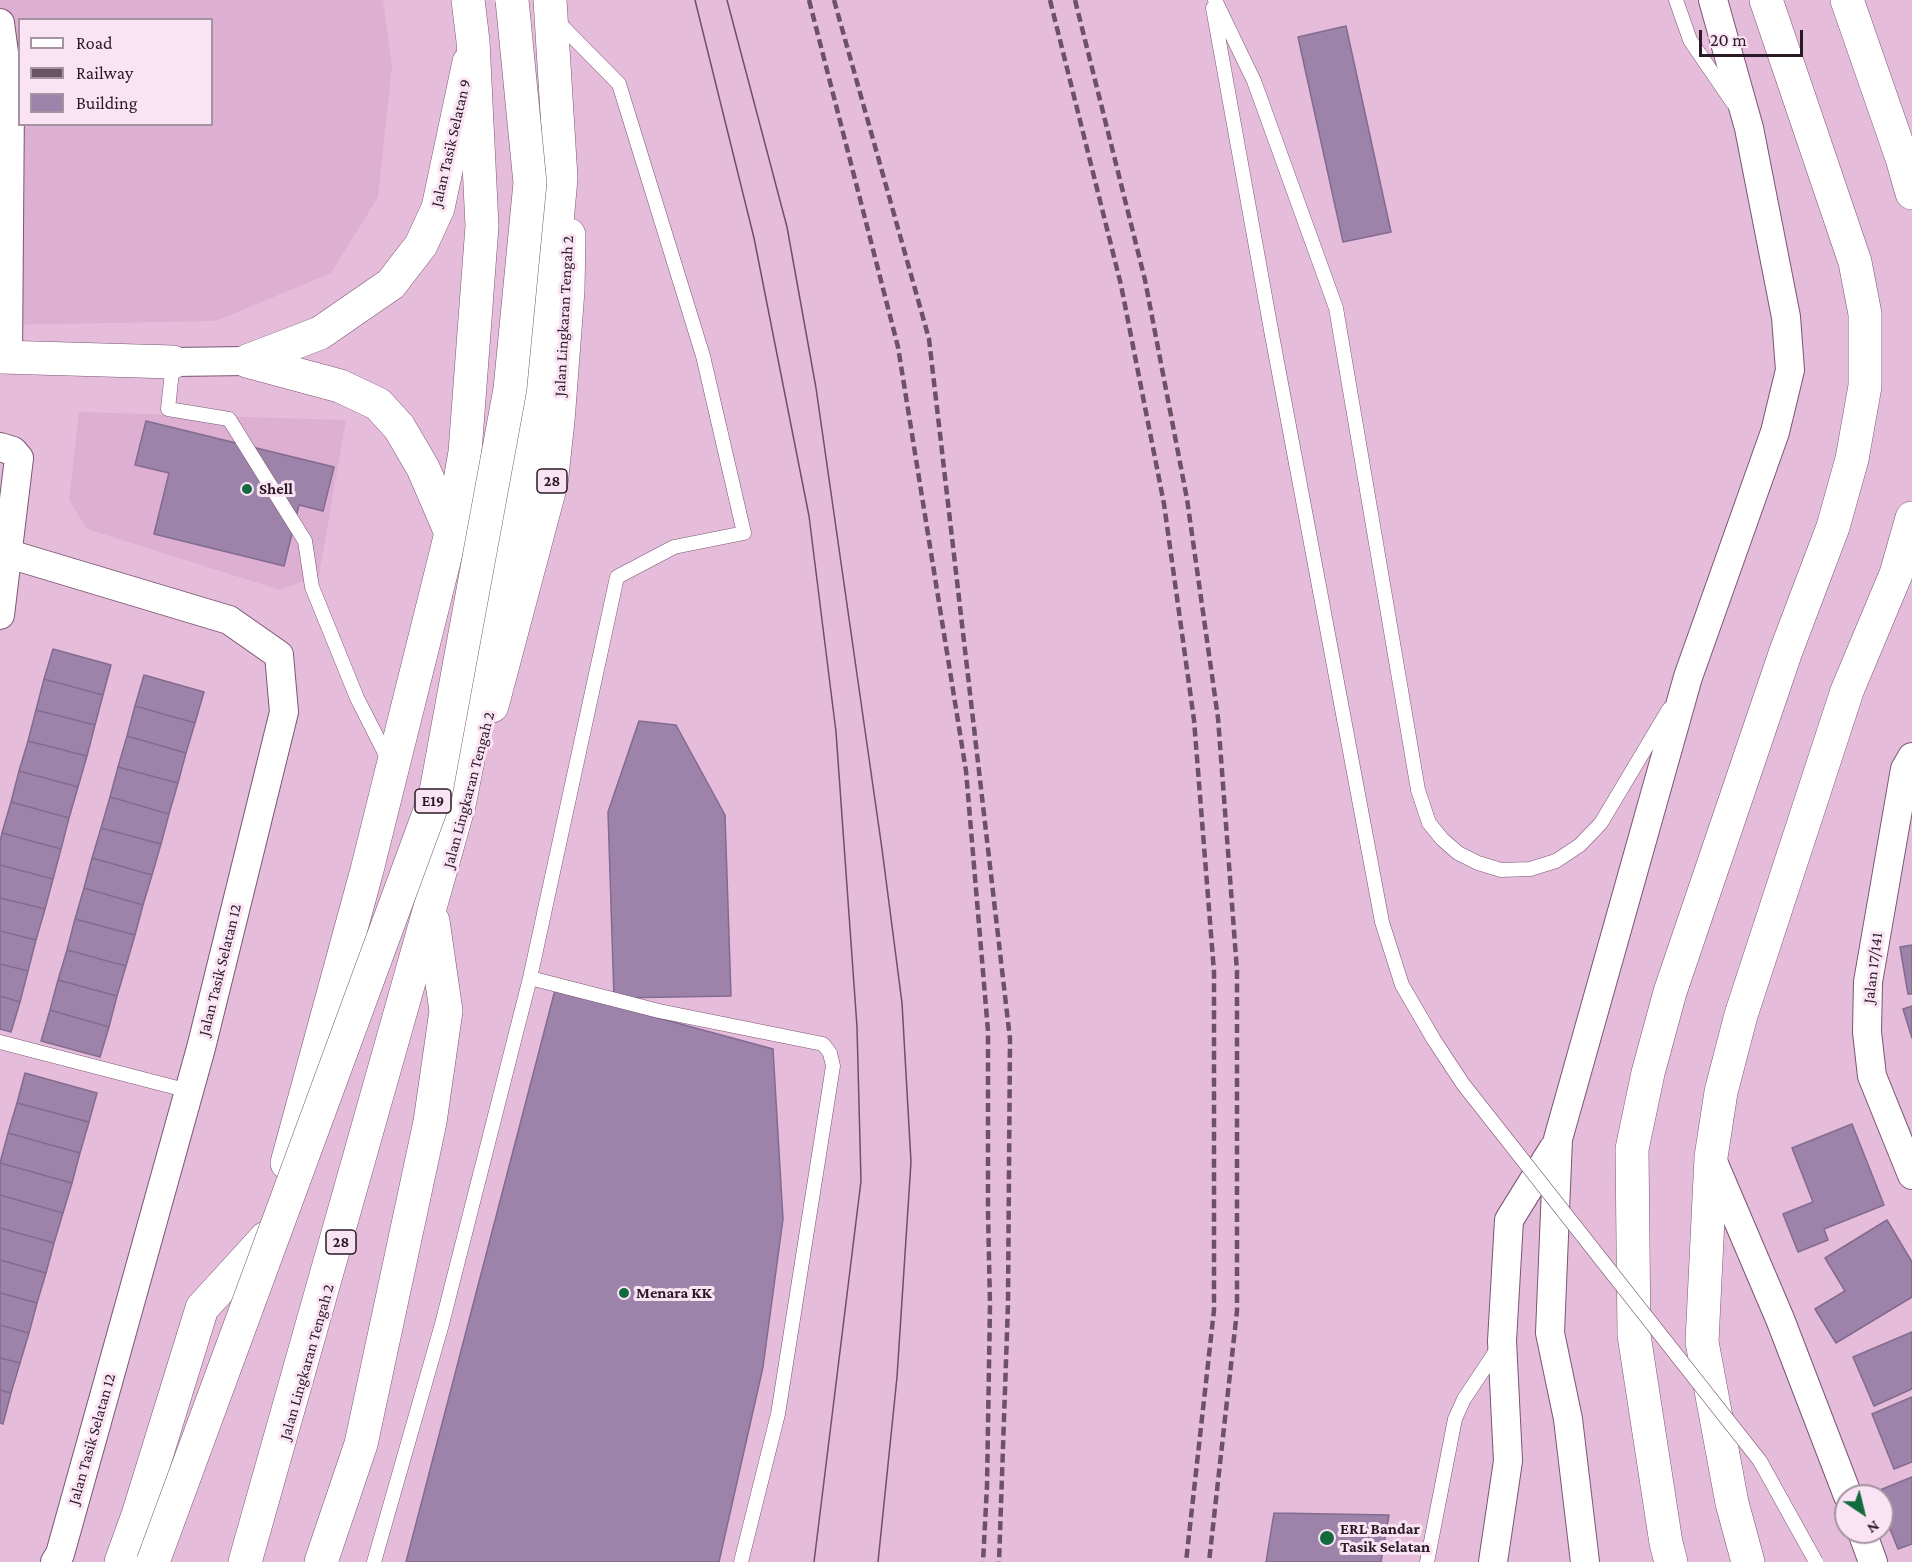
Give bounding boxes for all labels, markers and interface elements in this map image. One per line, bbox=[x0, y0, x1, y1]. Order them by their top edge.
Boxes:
legend bbox=[18, 18, 213, 126]
scale bar bbox=[1702, 18, 1806, 56]
text: 20 m bbox=[1710, 30, 1747, 50]
text: Road bbox=[76, 33, 113, 53]
text: Railway bbox=[76, 63, 133, 83]
street label: Jalan Tasik Selatan 9 bbox=[427, 77, 475, 209]
text: Building bbox=[76, 93, 137, 113]
street label: Jalan Lingkaran Tengah 2 bbox=[550, 235, 578, 397]
road number: 28 bbox=[537, 469, 567, 493]
place label: Shell bbox=[259, 479, 293, 499]
marker: Shell bbox=[240, 482, 254, 496]
street label: Jalan Lingkaran Tengah 2 bbox=[439, 710, 499, 870]
road number: E19 bbox=[415, 789, 451, 813]
street label: Jalan Tasik Selatan 12 bbox=[194, 902, 246, 1038]
street label: Jalan 17/141 bbox=[1859, 931, 1887, 1005]
road number: 28 bbox=[326, 1230, 356, 1254]
street label: Jalan Lingkaran Tengah 2 bbox=[276, 1282, 338, 1442]
place label: Menara KK bbox=[636, 1283, 712, 1303]
marker: Menara KK bbox=[617, 1286, 631, 1300]
street label: Jalan Tasik Selatan 12 bbox=[64, 1371, 120, 1507]
north arrow bbox=[1834, 1484, 1894, 1544]
text: N bbox=[1864, 1517, 1883, 1538]
place label: ERL Bandar Tasik Selatan bbox=[1340, 1519, 1430, 1557]
marker: ERL Bandar Tasik Selatan bbox=[1318, 1529, 1336, 1547]

